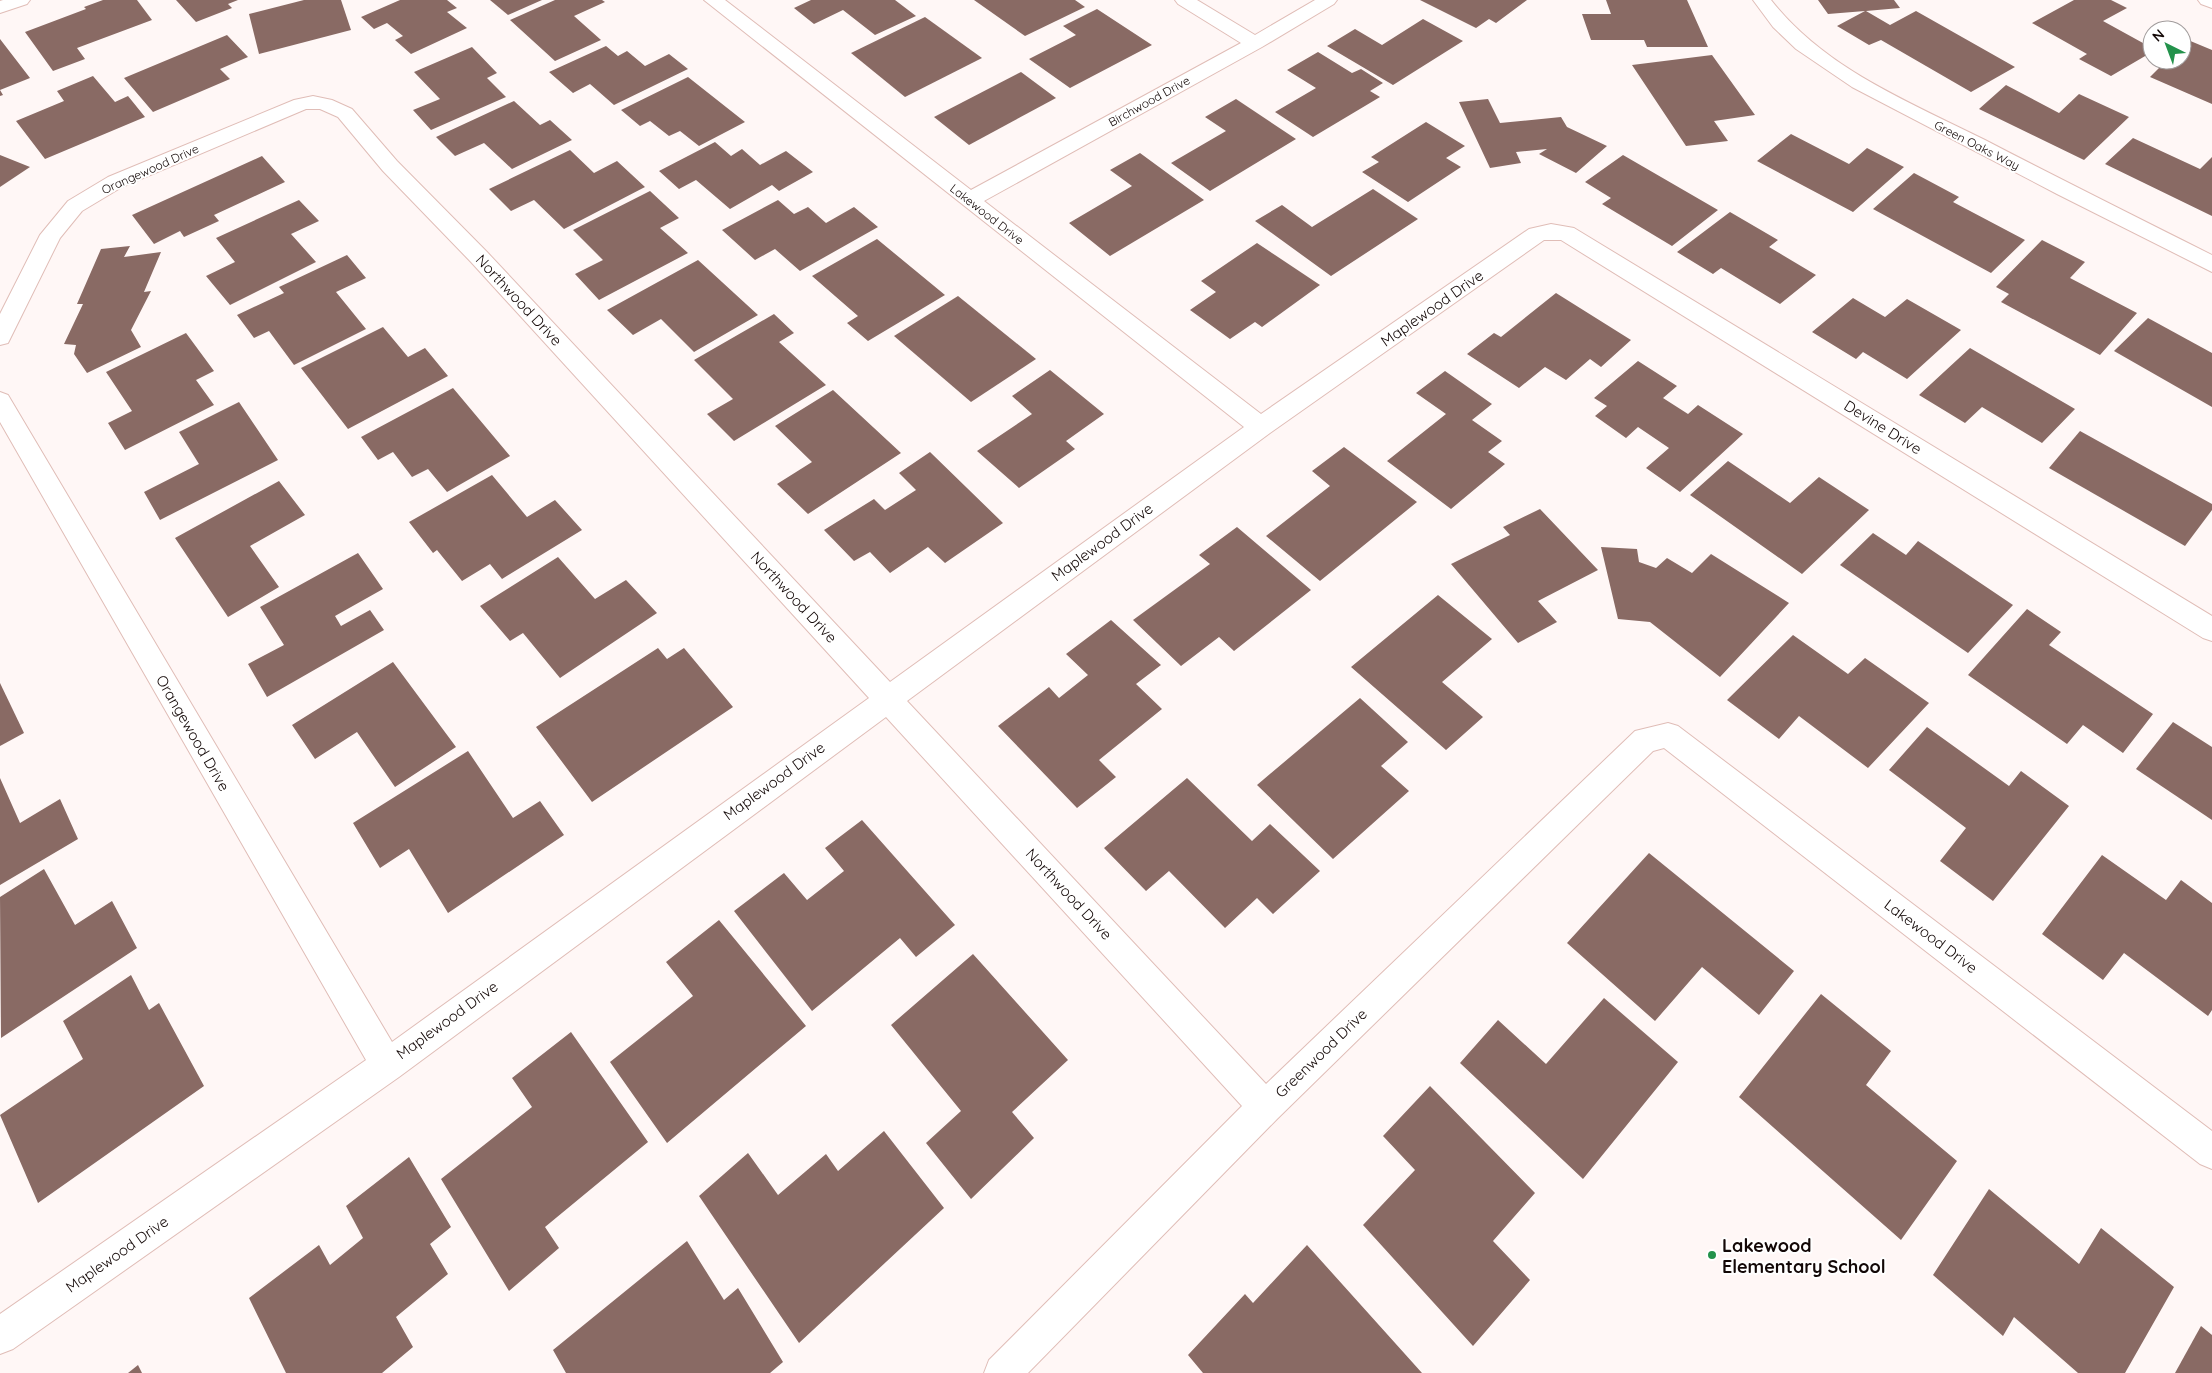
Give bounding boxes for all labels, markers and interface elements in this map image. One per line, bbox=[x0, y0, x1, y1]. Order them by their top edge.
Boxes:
north arrow bbox=[2142, 20, 2192, 70]
text: N bbox=[2148, 25, 2168, 45]
street label: Birchwood Drive bbox=[1106, 72, 1192, 130]
street label: Green Oaks Way bbox=[1932, 117, 2022, 173]
street label: Orangewood Drive bbox=[99, 141, 201, 197]
street label: Lakewood Drive bbox=[947, 181, 1027, 248]
street label: Northwood Drive bbox=[472, 250, 566, 350]
street label: Maplewood Drive bbox=[1377, 265, 1487, 351]
street label: Devine Drive bbox=[1841, 396, 1925, 458]
street label: Maplewood Drive bbox=[1047, 499, 1157, 585]
street label: Northwood Drive bbox=[747, 547, 841, 647]
street label: Orangewood Drive bbox=[152, 671, 234, 795]
street label: Maplewood Drive bbox=[719, 738, 829, 824]
street label: Northwood Drive bbox=[1022, 844, 1116, 944]
street label: Lakewood Drive bbox=[1881, 895, 1981, 977]
street label: Maplewood Drive bbox=[392, 977, 502, 1063]
street label: Greenwood Drive bbox=[1271, 1004, 1371, 1102]
street label: Maplewood Drive bbox=[62, 1211, 172, 1297]
place label: Lakewood Elementary School bbox=[1722, 1234, 1886, 1278]
marker: Lakewood Elementary School bbox=[1706, 1249, 1718, 1261]

